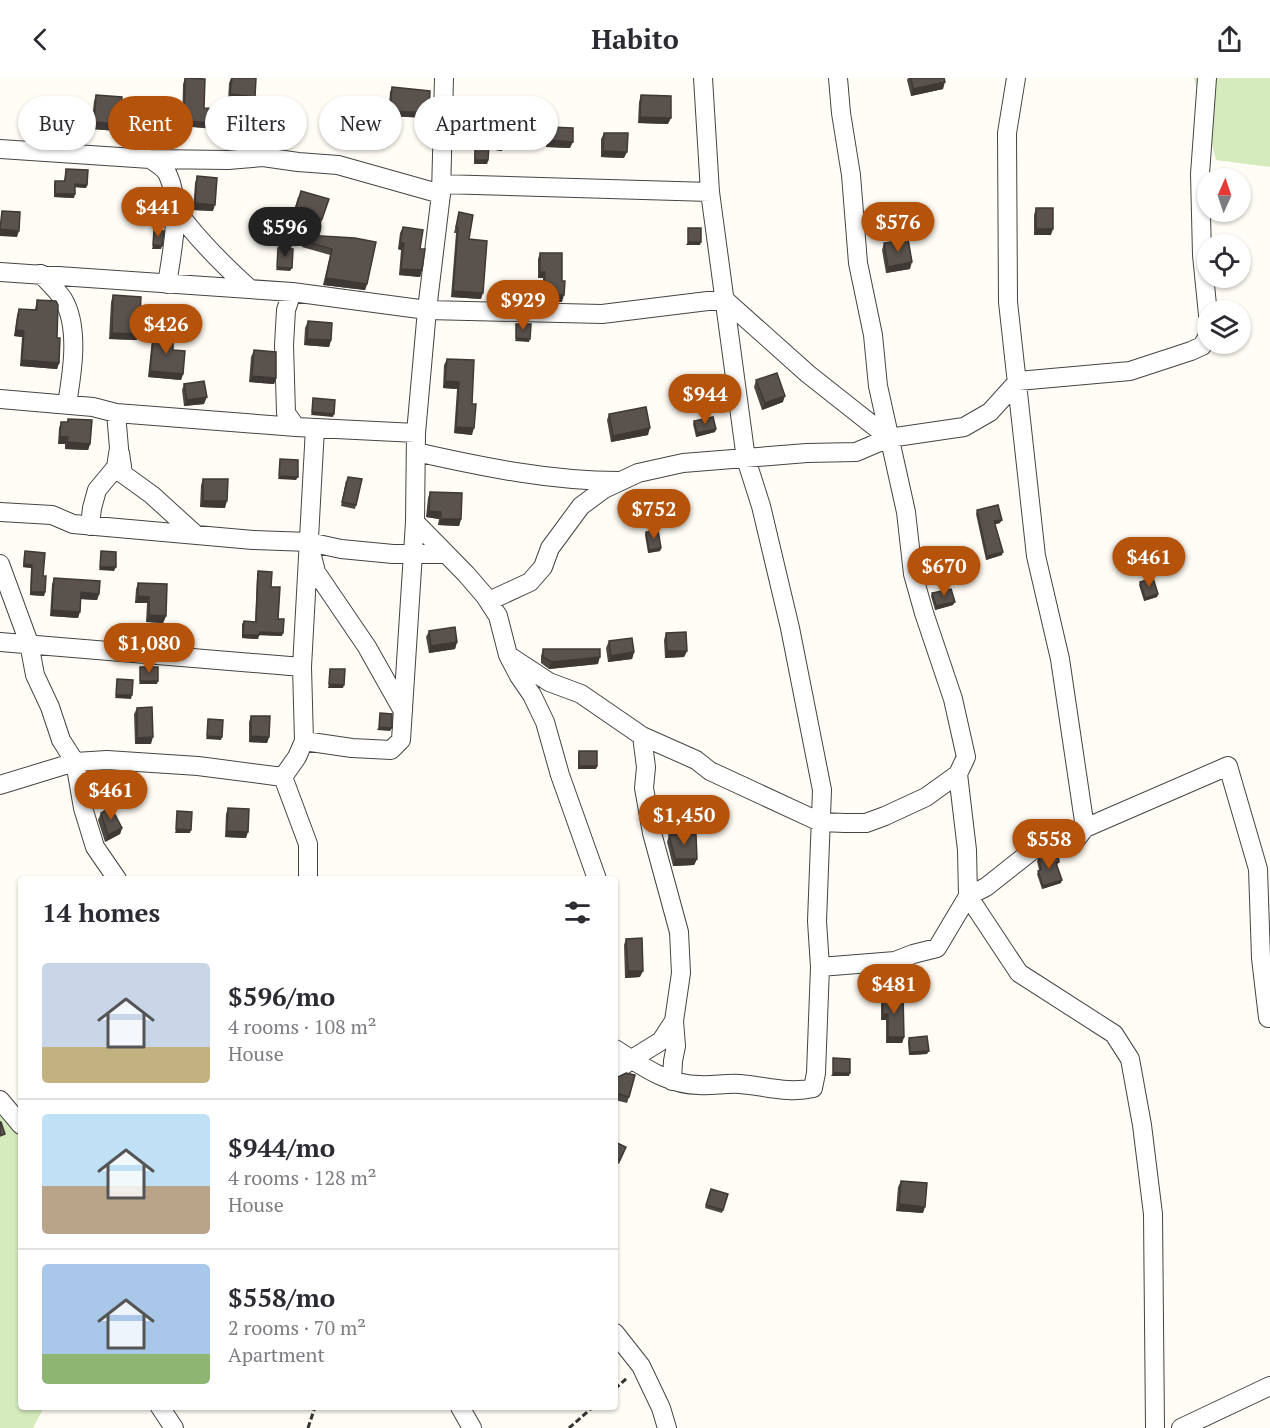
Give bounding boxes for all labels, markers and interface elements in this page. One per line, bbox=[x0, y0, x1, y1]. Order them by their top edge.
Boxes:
text: Habito bbox=[591, 21, 679, 57]
icon: back bbox=[24, 23, 57, 56]
icon: share bbox=[1213, 23, 1246, 56]
chip: Buy bbox=[18, 96, 96, 150]
chip: Rent bbox=[108, 96, 193, 150]
chip: Filters bbox=[205, 96, 307, 150]
chip: New bbox=[319, 96, 402, 150]
chip: Apartment bbox=[414, 96, 558, 150]
north arrow bbox=[1197, 168, 1251, 222]
map controls bbox=[1197, 168, 1251, 354]
pin: $441 bbox=[122, 187, 194, 238]
text: $441 bbox=[135, 193, 181, 220]
pin: $576 bbox=[862, 202, 934, 253]
pin: $596 bbox=[249, 207, 321, 258]
text: $576 bbox=[875, 208, 921, 235]
text: $596 bbox=[262, 213, 308, 240]
button: locate bbox=[1197, 234, 1251, 288]
pin: $929 bbox=[487, 280, 559, 331]
text: $929 bbox=[500, 286, 546, 313]
button: layers bbox=[1197, 300, 1251, 354]
pin: $426 bbox=[130, 304, 202, 355]
text: $426 bbox=[143, 310, 189, 337]
pin: $944 bbox=[669, 374, 741, 425]
text: $944 bbox=[682, 380, 728, 407]
pin: $752 bbox=[618, 489, 690, 540]
text: $752 bbox=[631, 495, 677, 522]
pin: $461 bbox=[1113, 537, 1185, 588]
text: $461 bbox=[1126, 543, 1172, 570]
pin: $670 bbox=[908, 546, 980, 597]
text: $670 bbox=[921, 552, 967, 579]
pin: $1,080 bbox=[100, 623, 198, 674]
text: $1,080 bbox=[118, 629, 180, 656]
pin: $461 bbox=[75, 770, 147, 821]
text: $461 bbox=[88, 776, 134, 803]
pin: $1,450 bbox=[635, 795, 733, 846]
text: $1,450 bbox=[653, 801, 715, 828]
pin: $558 bbox=[1013, 819, 1085, 870]
text: $558 bbox=[1026, 825, 1072, 852]
text: 14 homes bbox=[42, 895, 160, 929]
icon: filters bbox=[561, 896, 594, 929]
pin: $481 bbox=[858, 964, 930, 1015]
text: $481 bbox=[871, 970, 917, 997]
text: $596/mo bbox=[228, 979, 335, 1013]
icon: home bbox=[90, 987, 162, 1059]
text: 4 rooms · 108 m² bbox=[228, 1013, 376, 1040]
text: House bbox=[228, 1040, 284, 1067]
text: $944/mo bbox=[228, 1130, 335, 1164]
icon: home bbox=[90, 1138, 162, 1210]
text: 4 rooms · 128 m² bbox=[228, 1164, 376, 1191]
text: House bbox=[228, 1191, 284, 1218]
text: $558/mo bbox=[228, 1280, 335, 1314]
icon: home bbox=[90, 1288, 162, 1360]
text: 2 rooms · 70 m² bbox=[228, 1314, 366, 1341]
text: Apartment bbox=[228, 1341, 325, 1368]

